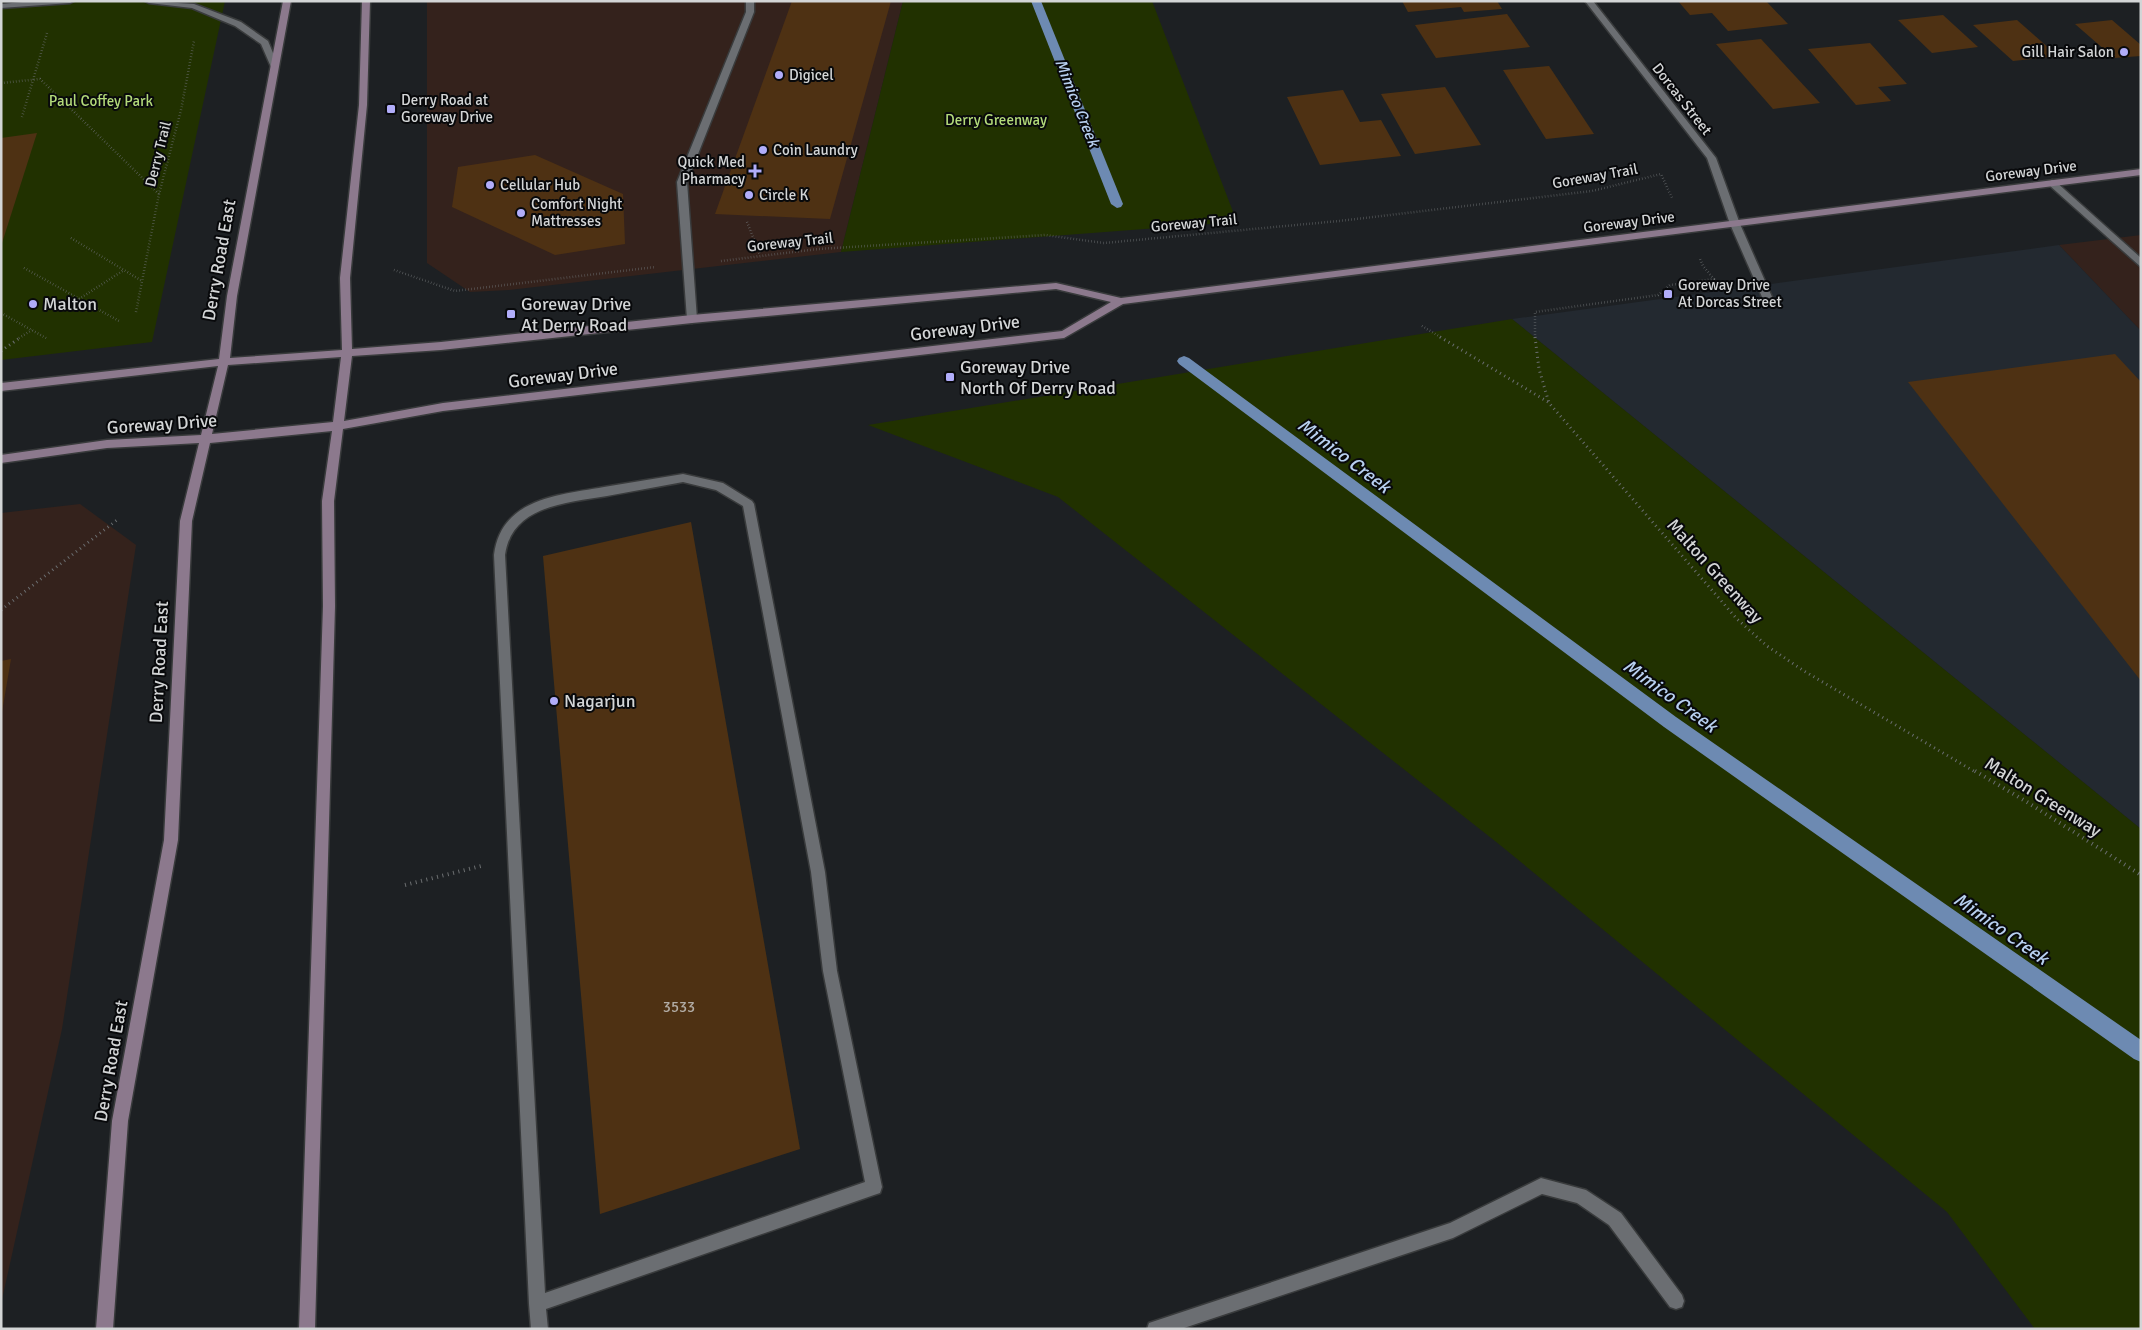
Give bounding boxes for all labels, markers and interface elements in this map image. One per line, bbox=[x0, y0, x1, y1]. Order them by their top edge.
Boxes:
place label: Gill Hair Salon bbox=[2022, 43, 2114, 61]
marker: Gill Hair Salon bbox=[2118, 46, 2130, 58]
water label: Mimico Creek bbox=[1050, 56, 1104, 152]
street label: Dorcas Street bbox=[1648, 59, 1716, 139]
place label: Digicel bbox=[789, 66, 834, 84]
marker: Digicel bbox=[773, 69, 785, 81]
place label: Derry Road at Goreway Drive bbox=[401, 91, 493, 126]
park label: Paul Coffey Park bbox=[49, 92, 154, 110]
marker: Derry Road at Goreway Drive bbox=[385, 103, 397, 115]
park label: Derry Greenway bbox=[945, 111, 1047, 129]
street label: Derry Trail bbox=[141, 119, 175, 189]
place label: Coin Laundry bbox=[773, 141, 858, 159]
marker: Coin Laundry bbox=[757, 144, 769, 156]
place label: Quick Med Pharmacy bbox=[678, 153, 745, 188]
street label: Goreway Drive bbox=[1984, 156, 2078, 186]
street label: Goreway Trail bbox=[1551, 160, 1639, 192]
marker: Quick Med Pharmacy bbox=[749, 165, 761, 177]
place label: Cellular Hub bbox=[500, 176, 580, 194]
marker: Cellular Hub bbox=[484, 179, 496, 191]
place label: Circle K bbox=[759, 186, 808, 204]
marker: Circle K bbox=[743, 189, 755, 201]
place label: Comfort Night Mattresses bbox=[531, 195, 622, 230]
street label: Derry Road East bbox=[198, 198, 240, 322]
marker: Comfort Night Mattresses bbox=[515, 207, 527, 219]
street label: Goreway Drive bbox=[1582, 207, 1676, 237]
street label: Goreway Trail bbox=[1150, 210, 1238, 236]
street label: Goreway Trail bbox=[746, 229, 834, 255]
place label: Goreway Drive At Dorcas Street bbox=[1678, 276, 1782, 311]
marker: Goreway Drive At Dorcas Street bbox=[1662, 288, 1674, 300]
place label: Malton bbox=[43, 293, 97, 315]
place label: Goreway Drive At Derry Road bbox=[521, 293, 631, 336]
marker: Malton bbox=[27, 298, 39, 310]
marker: Goreway Drive At Derry Road bbox=[505, 308, 517, 320]
street label: Goreway Drive bbox=[909, 310, 1021, 346]
place label: Goreway Drive North Of Derry Road bbox=[960, 356, 1116, 399]
street label: Goreway Drive bbox=[507, 357, 619, 393]
marker: Goreway Drive North Of Derry Road bbox=[944, 371, 956, 383]
street label: Goreway Drive bbox=[106, 409, 218, 439]
water label: Mimico Creek bbox=[1293, 413, 1396, 500]
street label: Malton Greenway bbox=[1662, 514, 1768, 628]
street label: Derry Road East bbox=[145, 600, 173, 724]
water label: Mimico Creek bbox=[1618, 654, 1723, 739]
place label: Nagarjun bbox=[564, 690, 636, 712]
marker: Nagarjun bbox=[548, 695, 560, 707]
street label: Malton Greenway bbox=[1981, 752, 2106, 842]
water label: Mimico Creek bbox=[1949, 888, 2054, 971]
house number: 3533 bbox=[663, 998, 695, 1016]
street label: Derry Road East bbox=[90, 999, 132, 1123]

